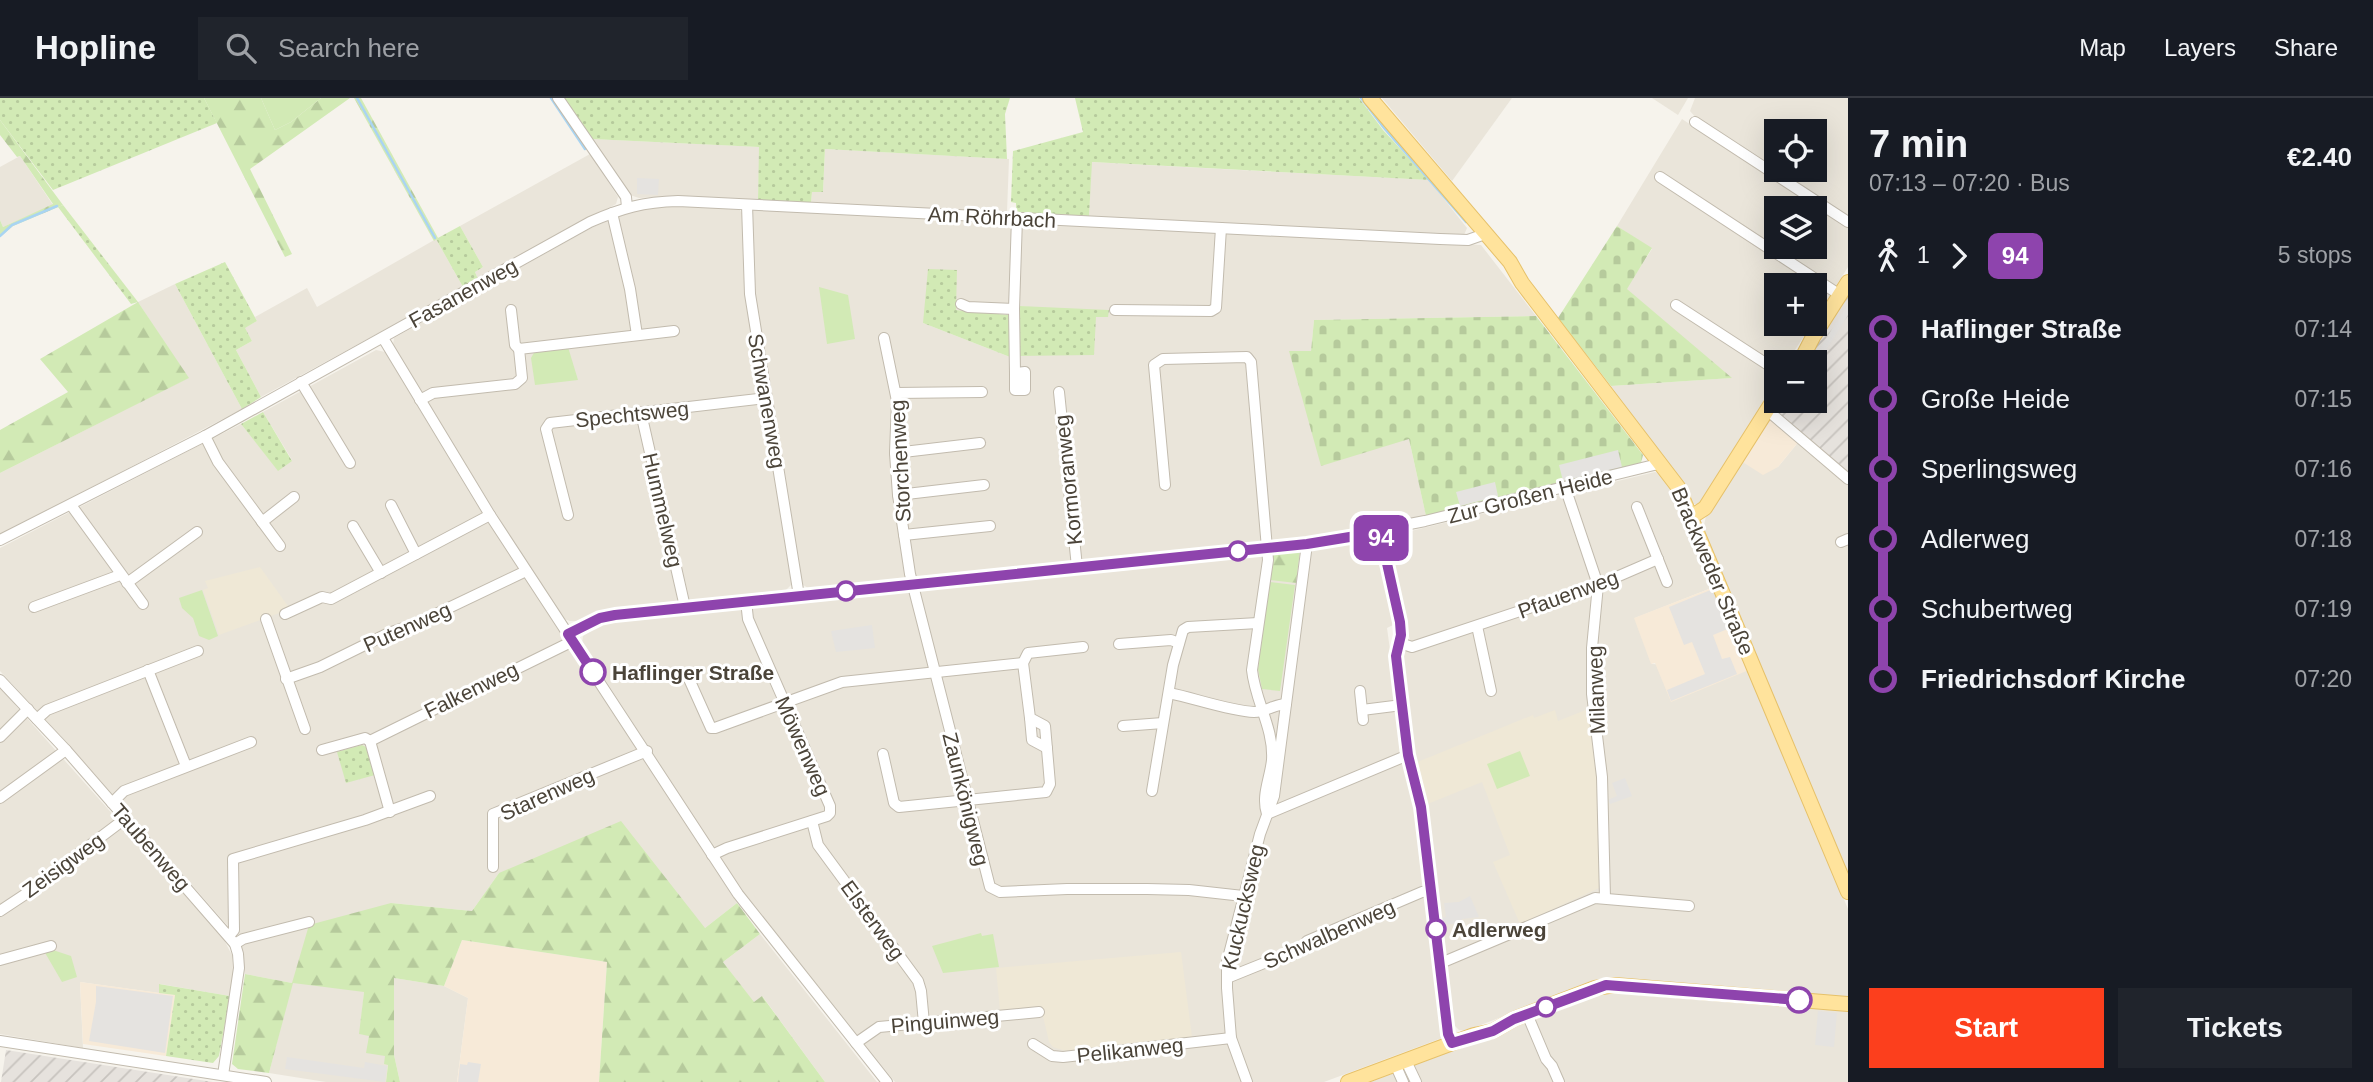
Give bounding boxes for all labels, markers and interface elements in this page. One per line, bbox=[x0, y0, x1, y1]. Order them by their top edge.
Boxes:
search box bbox=[198, 17, 688, 80]
text: Hopline bbox=[35, 29, 156, 66]
icon: search bbox=[222, 29, 260, 67]
text: Search here bbox=[278, 33, 420, 63]
text: Map bbox=[2079, 34, 2126, 61]
text: Layers bbox=[2164, 34, 2236, 61]
text: Share bbox=[2274, 34, 2338, 61]
map controls bbox=[1764, 119, 1827, 413]
button: locate bbox=[1764, 119, 1827, 182]
text: 7 min bbox=[1869, 123, 1968, 165]
text: €2.40 bbox=[2287, 142, 2352, 172]
text: 07:13 – 07:20 · Bus bbox=[1869, 170, 2070, 196]
button: layers bbox=[1764, 196, 1827, 259]
street label: Am Röhrbach bbox=[927, 202, 1057, 232]
icon: walk bbox=[1869, 237, 1907, 275]
icon: forward bbox=[1940, 237, 1978, 275]
text: 1 bbox=[1917, 242, 1930, 268]
text: 94 bbox=[2002, 242, 2029, 269]
text: 5 stops bbox=[2278, 242, 2352, 268]
street label: Fasanenweg bbox=[405, 254, 521, 332]
button: + bbox=[1764, 273, 1827, 336]
text: Haflinger Straße bbox=[1921, 314, 2122, 344]
text: 07:14 bbox=[2294, 316, 2352, 342]
street label: Schwanenweg bbox=[744, 332, 790, 470]
button: − bbox=[1764, 350, 1827, 413]
text: Große Heide bbox=[1921, 384, 2070, 414]
text: 07:15 bbox=[2294, 386, 2352, 412]
street label: Spechtsweg bbox=[574, 397, 690, 431]
street label: Storchenweg bbox=[885, 399, 915, 523]
street label: Kormoranweg bbox=[1050, 414, 1086, 546]
street label: Hummelweg bbox=[639, 451, 687, 569]
text: Sperlingsweg bbox=[1921, 454, 2077, 484]
text: 07:16 bbox=[2294, 456, 2352, 482]
street label: Zur Großen Heide bbox=[1445, 464, 1615, 528]
street label: Brackweder Straße bbox=[1667, 484, 1759, 658]
line badge: 94 bbox=[1350, 515, 1412, 561]
text: 94 bbox=[1368, 524, 1394, 551]
text: Adlerweg bbox=[1921, 524, 2029, 554]
text: 07:18 bbox=[2294, 526, 2352, 552]
unlabelled marker bbox=[1228, 541, 1248, 561]
street label: Pfauenweg bbox=[1515, 565, 1621, 623]
unlabelled marker bbox=[836, 581, 856, 601]
text: Schubertweg bbox=[1921, 594, 2073, 624]
text: 07:19 bbox=[2294, 596, 2352, 622]
street label: Putenweg bbox=[360, 597, 454, 657]
street label: Milanweg bbox=[1583, 645, 1609, 735]
street label: Falkenweg bbox=[420, 657, 522, 723]
marker: Haflinger Straße bbox=[580, 659, 606, 685]
place label: Haflinger Straße bbox=[612, 661, 774, 684]
text: Friedrichsdorf Kirche bbox=[1921, 664, 2185, 694]
text: 07:20 bbox=[2294, 666, 2352, 692]
street label: Möwenweg bbox=[771, 693, 835, 799]
street label: Zaunkönigweg bbox=[938, 730, 994, 868]
street label: Starenweg bbox=[496, 763, 598, 825]
street label: Taubenweg bbox=[107, 799, 195, 895]
street label: Zeisigweg bbox=[18, 828, 108, 902]
street label: Kuckucksweg bbox=[1217, 842, 1269, 972]
street label: Elsterweg bbox=[837, 876, 909, 964]
street label: Schwalbenweg bbox=[1260, 895, 1398, 973]
place label: Adlerweg bbox=[1452, 918, 1547, 941]
marker: Adlerweg bbox=[1426, 919, 1446, 939]
unlabelled marker bbox=[1786, 987, 1812, 1013]
button: Start bbox=[1869, 988, 2104, 1068]
button: Tickets bbox=[2118, 988, 2352, 1068]
unlabelled marker bbox=[1536, 997, 1556, 1017]
street label: Pinguinweg bbox=[890, 1005, 1000, 1037]
street label: Pelikanweg bbox=[1075, 1033, 1185, 1067]

